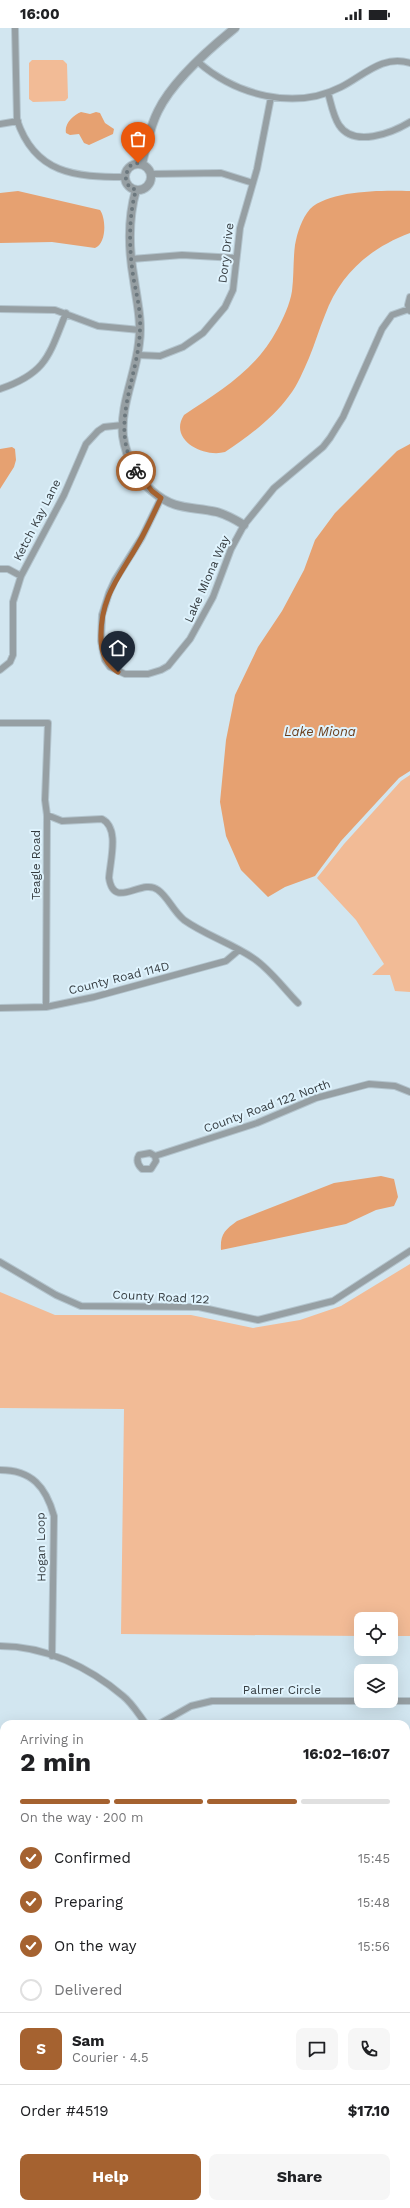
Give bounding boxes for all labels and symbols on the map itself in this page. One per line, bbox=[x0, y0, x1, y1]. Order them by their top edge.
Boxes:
pin bbox=[121, 122, 155, 163]
street label: Dory Drive bbox=[215, 222, 237, 284]
courier bbox=[116, 451, 156, 491]
street label: Ketch Kay Lane bbox=[10, 477, 64, 563]
street label: Lake Miona Way bbox=[182, 533, 233, 625]
pin bbox=[101, 631, 135, 672]
water label: Lake Miona bbox=[284, 724, 356, 739]
street label: Teagle Road bbox=[29, 830, 43, 900]
street label: County Road 114D bbox=[67, 959, 171, 997]
street label: County Road 122 North bbox=[202, 1077, 332, 1135]
street label: County Road 122 bbox=[112, 1287, 210, 1307]
street label: Hogan Loop bbox=[33, 1512, 49, 1582]
street label: Palmer Circle bbox=[243, 1683, 321, 1697]

